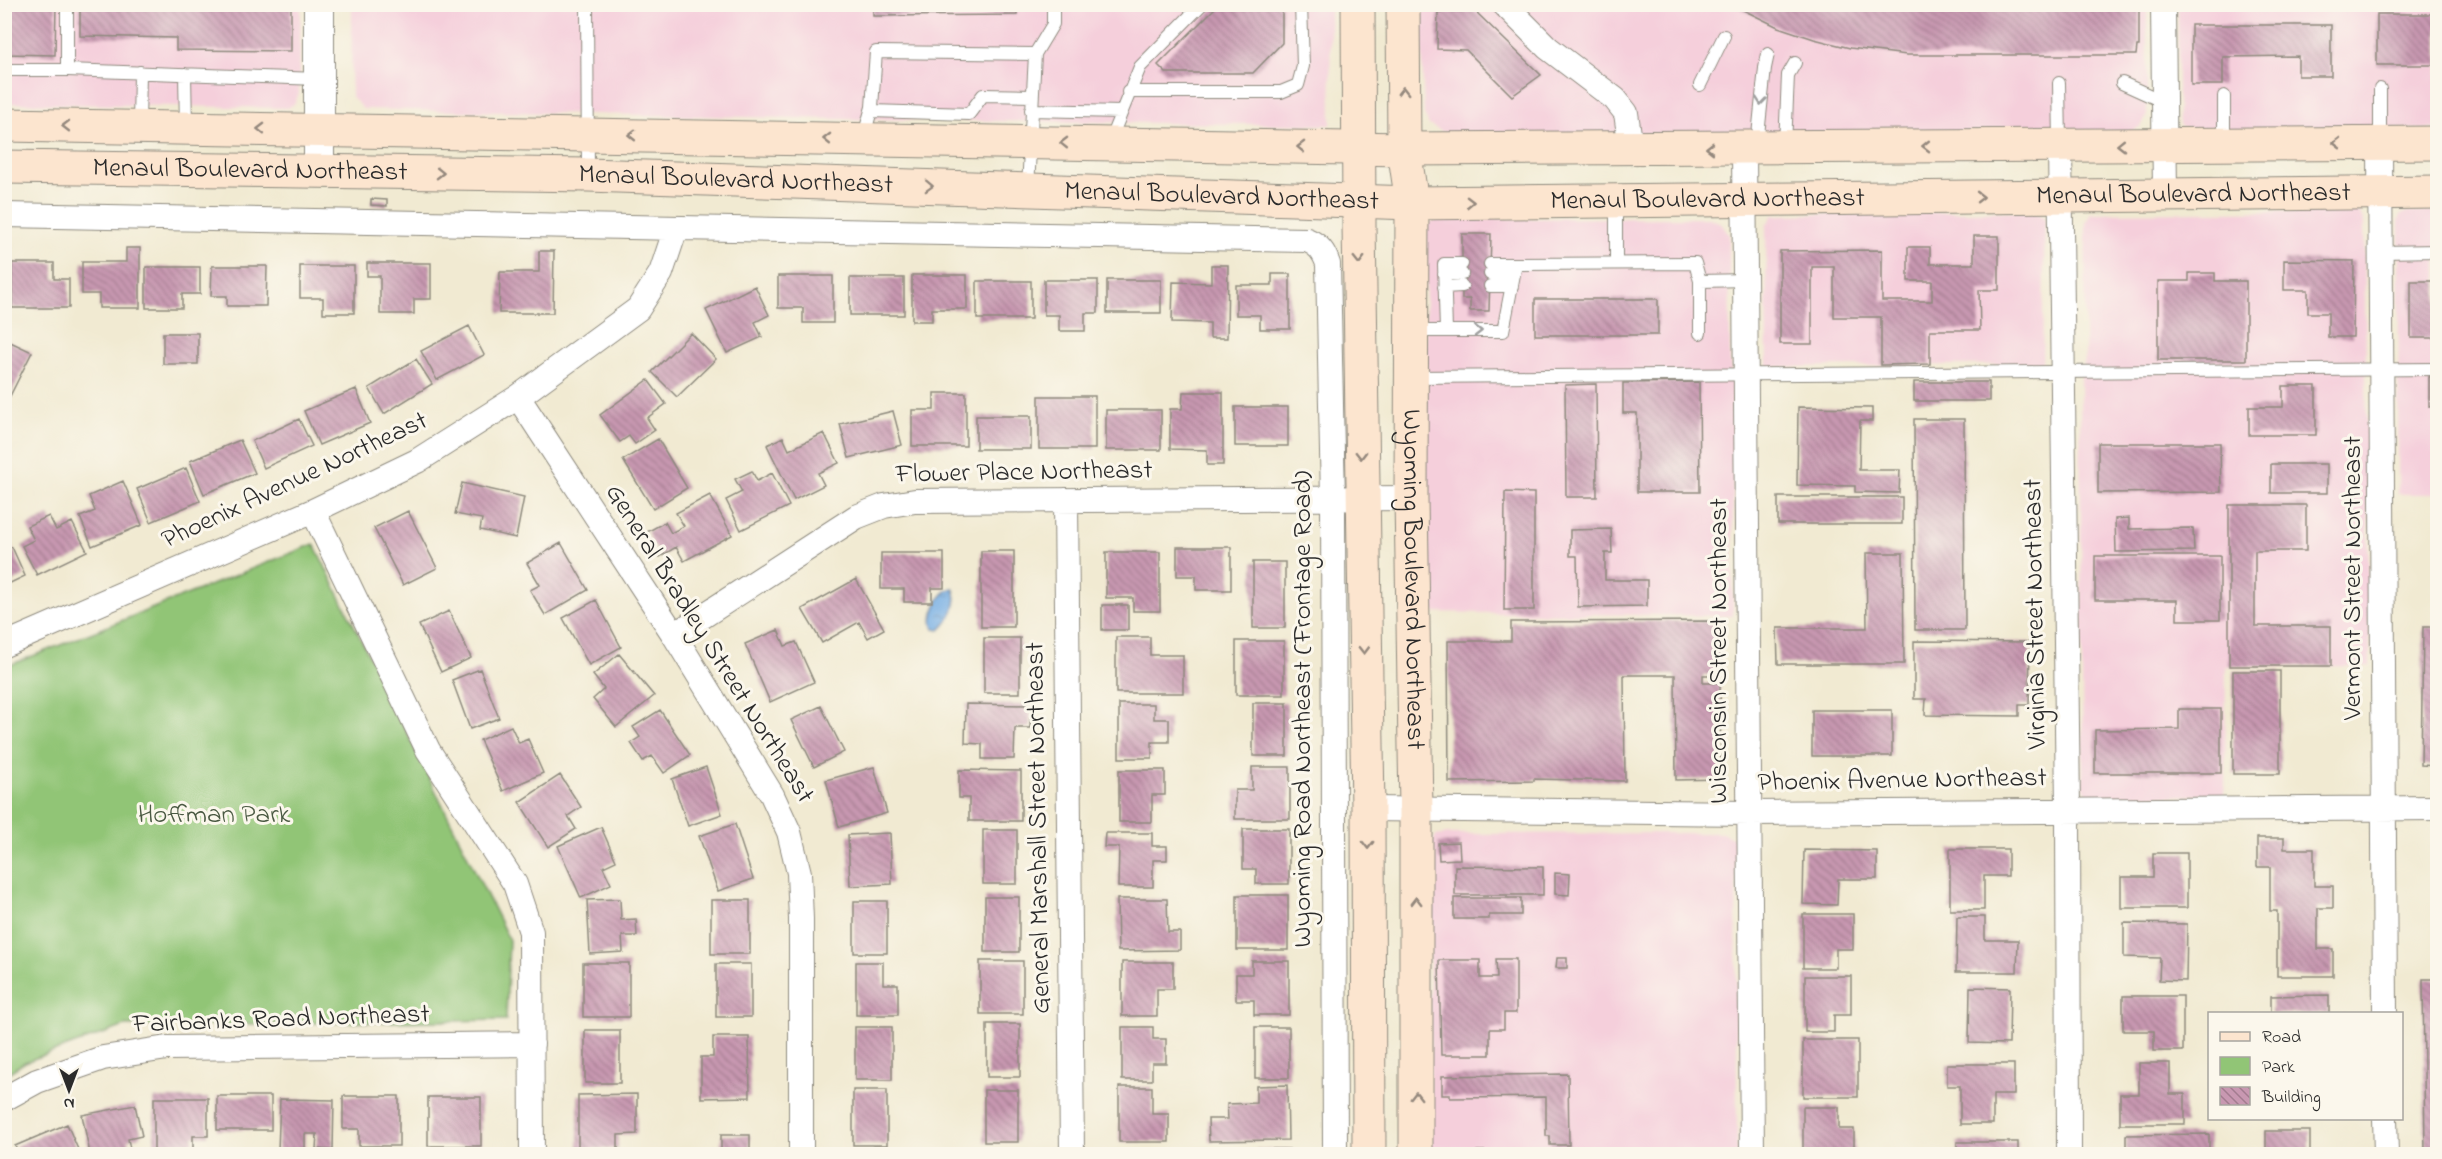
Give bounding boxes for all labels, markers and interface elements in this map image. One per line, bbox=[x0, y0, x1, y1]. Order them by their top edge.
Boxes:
one-way arrow bbox=[1397, 86, 1410, 95]
one-way arrow bbox=[1755, 96, 1768, 105]
one-way arrow bbox=[62, 120, 71, 132]
one-way arrow bbox=[257, 122, 266, 135]
one-way arrow bbox=[627, 128, 636, 141]
one-way arrow bbox=[822, 132, 831, 145]
one-way arrow bbox=[1059, 137, 1068, 149]
one-way arrow bbox=[2333, 137, 2342, 149]
one-way arrow bbox=[2117, 139, 2126, 151]
one-way arrow bbox=[1296, 140, 1305, 153]
one-way arrow bbox=[1922, 140, 1931, 153]
one-way arrow bbox=[1706, 142, 1715, 154]
street label: Menaul Boulevard Northeast bbox=[92, 149, 408, 192]
street label: Menaul Boulevard Northeast bbox=[578, 155, 894, 205]
one-way arrow bbox=[436, 167, 445, 179]
street label: Menaul Boulevard Northeast bbox=[1064, 172, 1380, 221]
street label: Menaul Boulevard Northeast bbox=[2036, 173, 2351, 216]
one-way arrow bbox=[925, 179, 934, 192]
street label: Menaul Boulevard Northeast bbox=[1550, 179, 1865, 221]
one-way arrow bbox=[1976, 191, 1985, 203]
one-way arrow bbox=[1466, 196, 1475, 208]
one-way arrow bbox=[1353, 256, 1365, 265]
one-way arrow bbox=[1474, 325, 1483, 337]
street label: Phoenix Avenue Northeast bbox=[156, 402, 434, 560]
street label: Wyoming Boulevard Northeast bbox=[1391, 409, 1435, 750]
street label: Vermont Street Northeast bbox=[2334, 436, 2373, 721]
street label: Flower Place Northeast bbox=[894, 451, 1153, 495]
one-way arrow bbox=[1355, 451, 1367, 460]
street label: Wyoming Road Northeast (Frontage Road) bbox=[1284, 470, 1323, 947]
street label: General Bradley Street Northeast bbox=[594, 477, 824, 811]
street label: Virginia Street Northeast bbox=[2014, 478, 2058, 751]
street label: Wisconsin Street Northeast bbox=[1700, 498, 1739, 804]
street label: General Marshall Street Northeast bbox=[1016, 642, 1062, 1014]
one-way arrow bbox=[1358, 646, 1371, 655]
street label: Phoenix Avenue Northeast bbox=[1757, 759, 2047, 803]
park label: Hoffman Park bbox=[138, 796, 291, 835]
one-way arrow bbox=[1362, 840, 1374, 849]
one-way arrow bbox=[1410, 897, 1422, 906]
street label: Fairbanks Road Northeast bbox=[131, 995, 430, 1045]
legend bbox=[2208, 1012, 2403, 1120]
text: Road bbox=[2262, 1025, 2301, 1051]
text: Park bbox=[2262, 1055, 2295, 1081]
north arrow bbox=[39, 1060, 99, 1120]
text: Building bbox=[2261, 1085, 2321, 1112]
text: N bbox=[63, 1091, 74, 1115]
one-way arrow bbox=[1410, 1092, 1422, 1101]

